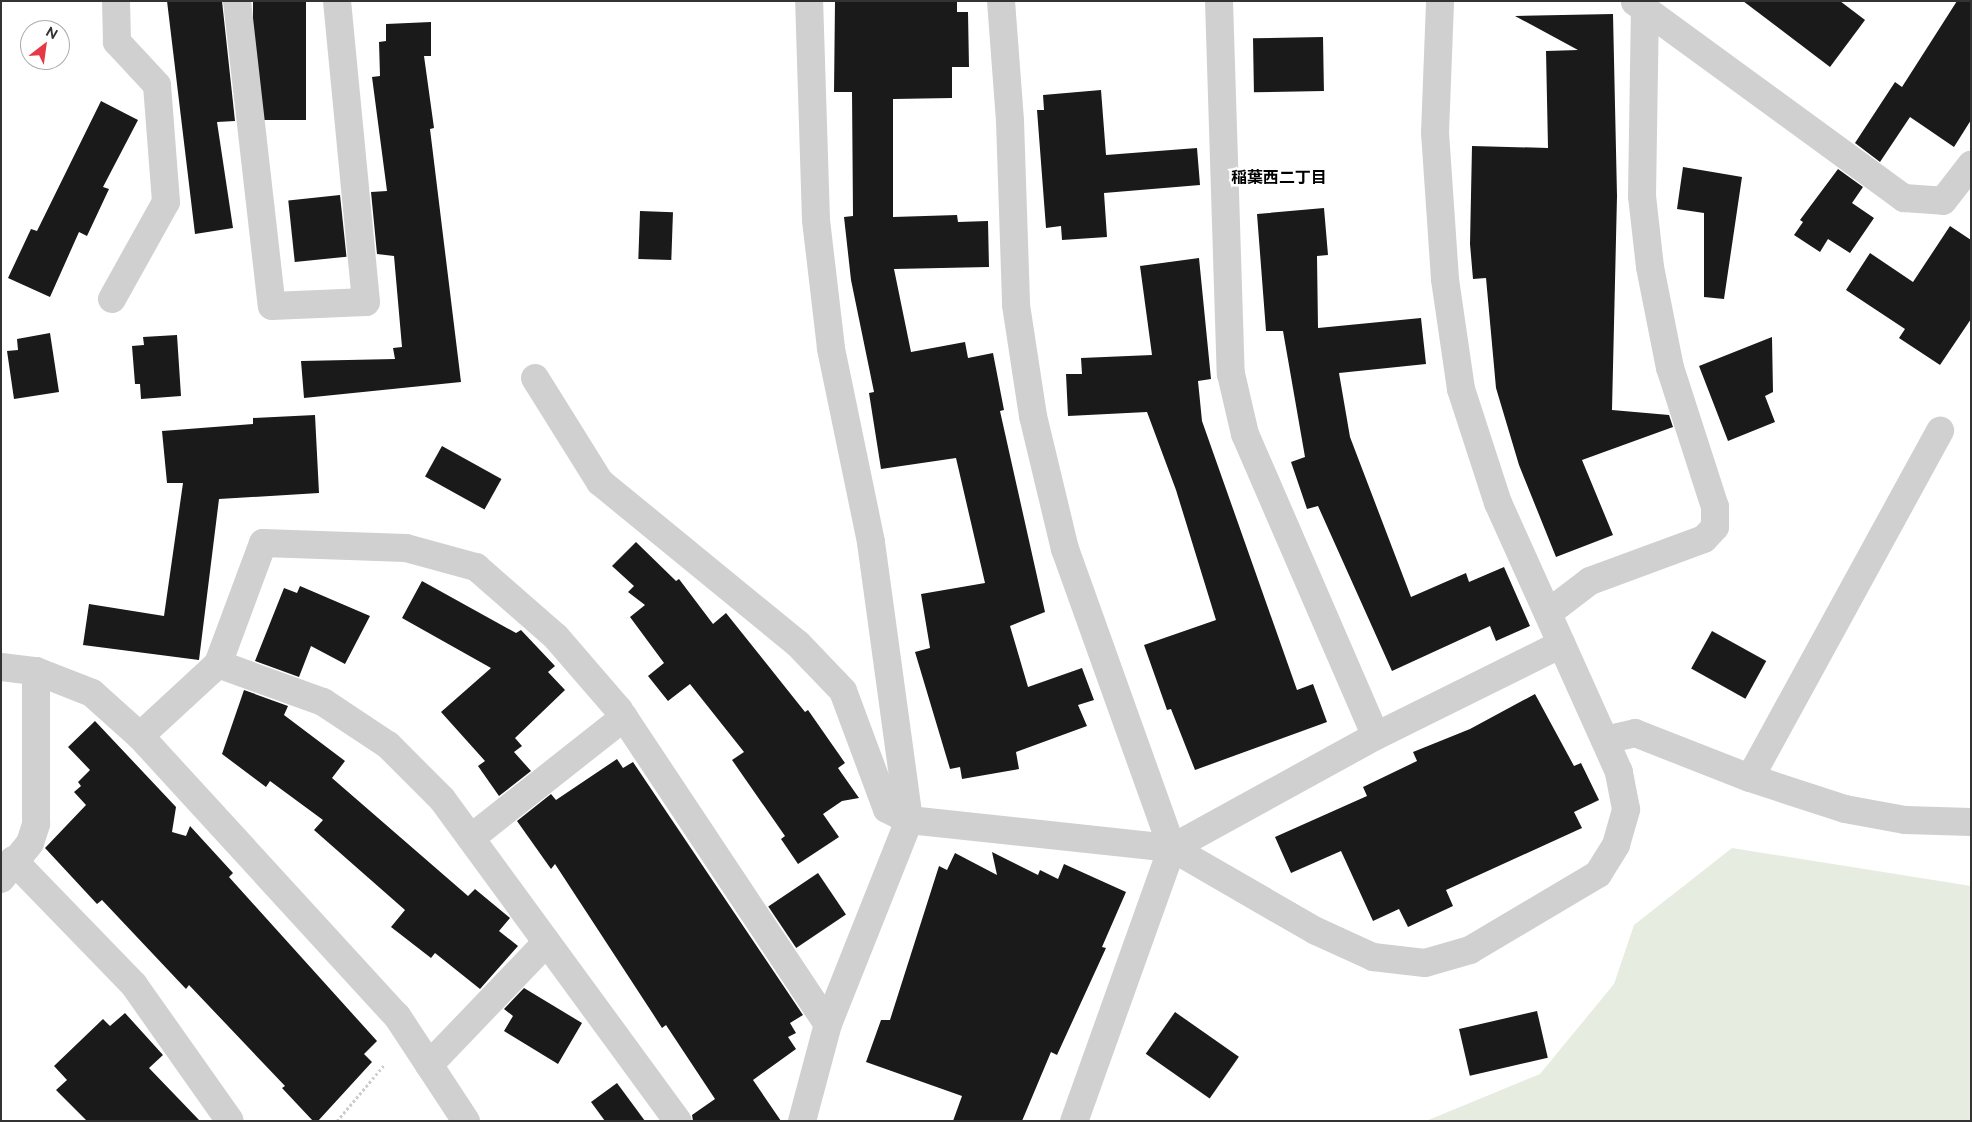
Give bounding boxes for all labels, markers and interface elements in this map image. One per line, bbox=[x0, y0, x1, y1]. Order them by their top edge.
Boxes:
north arrow bbox=[20, 20, 70, 70]
text: N bbox=[43, 23, 61, 42]
district label: 稲葉西二丁目 bbox=[1231, 168, 1327, 188]

